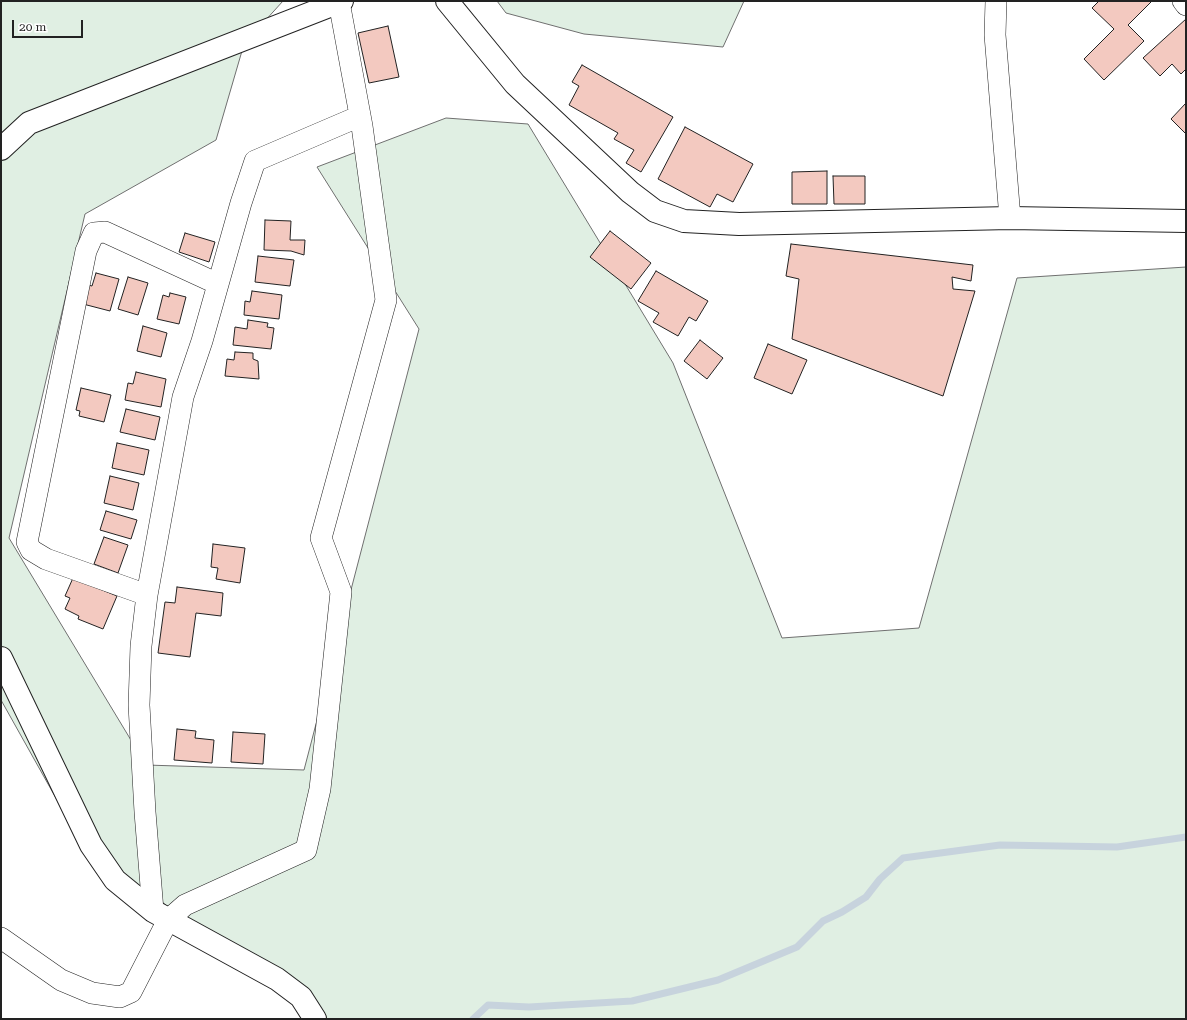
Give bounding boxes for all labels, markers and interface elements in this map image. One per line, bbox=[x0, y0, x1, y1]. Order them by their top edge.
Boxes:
scale bar bbox=[14, 12, 85, 38]
text: 20 m bbox=[19, 20, 46, 34]

